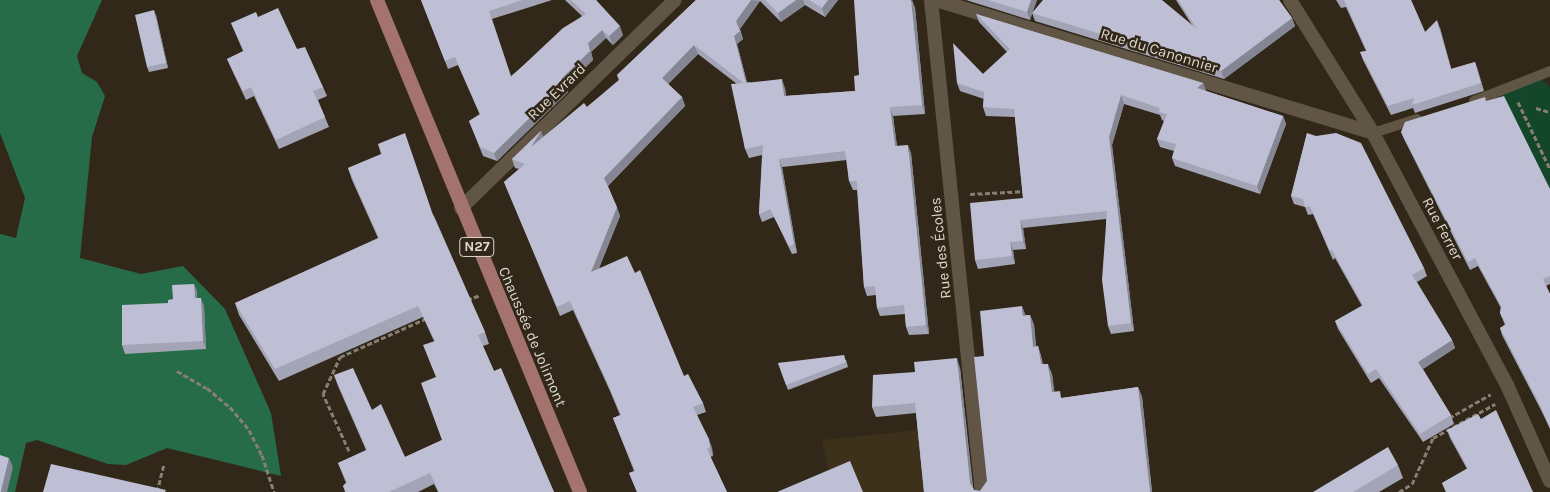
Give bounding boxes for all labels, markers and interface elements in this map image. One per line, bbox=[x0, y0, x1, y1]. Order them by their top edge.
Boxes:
street label: Rue du Canonnier bbox=[1098, 25, 1220, 77]
street label: Rue Evrard bbox=[524, 60, 590, 124]
street label: Rue Ferrer bbox=[1418, 194, 1466, 264]
street label: Rue des Écoles bbox=[927, 196, 955, 300]
road number: N27 bbox=[458, 236, 496, 258]
street label: Chaussée de Jolimont bbox=[494, 264, 570, 410]

